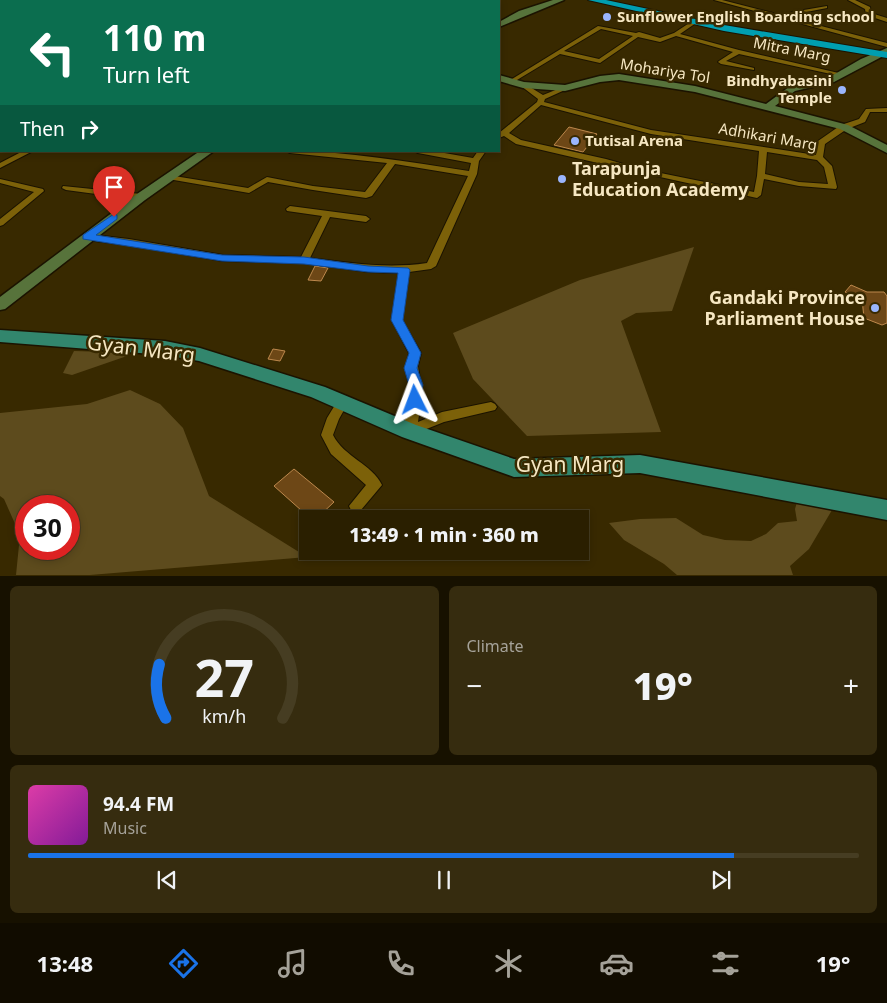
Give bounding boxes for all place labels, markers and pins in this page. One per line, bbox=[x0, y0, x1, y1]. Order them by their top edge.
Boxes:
place label: Sunflower English Boarding school bbox=[617, 6, 874, 26]
marker: Sunflower English Boarding school bbox=[601, 11, 613, 23]
place label: Bindhyabasini Temple bbox=[726, 70, 832, 107]
marker: Bindhyabasini Temple bbox=[836, 84, 848, 96]
place label: Tutisal Arena bbox=[585, 130, 683, 150]
marker: Tutisal Arena bbox=[569, 135, 581, 147]
place label: Tarapunja Education Academy bbox=[572, 156, 749, 201]
pin bbox=[93, 166, 135, 217]
marker: Tarapunja Education Academy bbox=[556, 173, 568, 185]
place label: Gandaki Province Parliament House bbox=[704, 285, 865, 330]
marker: Gandaki Province Parliament House bbox=[869, 302, 881, 314]

